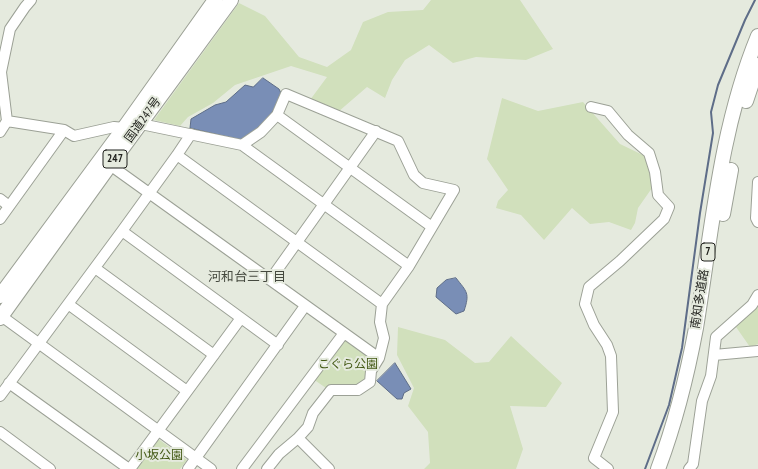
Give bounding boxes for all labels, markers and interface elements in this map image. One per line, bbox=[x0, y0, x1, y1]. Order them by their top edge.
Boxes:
street label: 国道247号 bbox=[122, 95, 164, 145]
road number: 247 bbox=[103, 150, 127, 168]
road number: 7 bbox=[701, 243, 715, 261]
street label: 南知多道路 bbox=[688, 268, 712, 330]
district label: 河和台三丁目 bbox=[208, 269, 286, 285]
park label: こぐら公園 bbox=[318, 358, 378, 372]
park label: 小坂公園 bbox=[135, 449, 183, 463]

